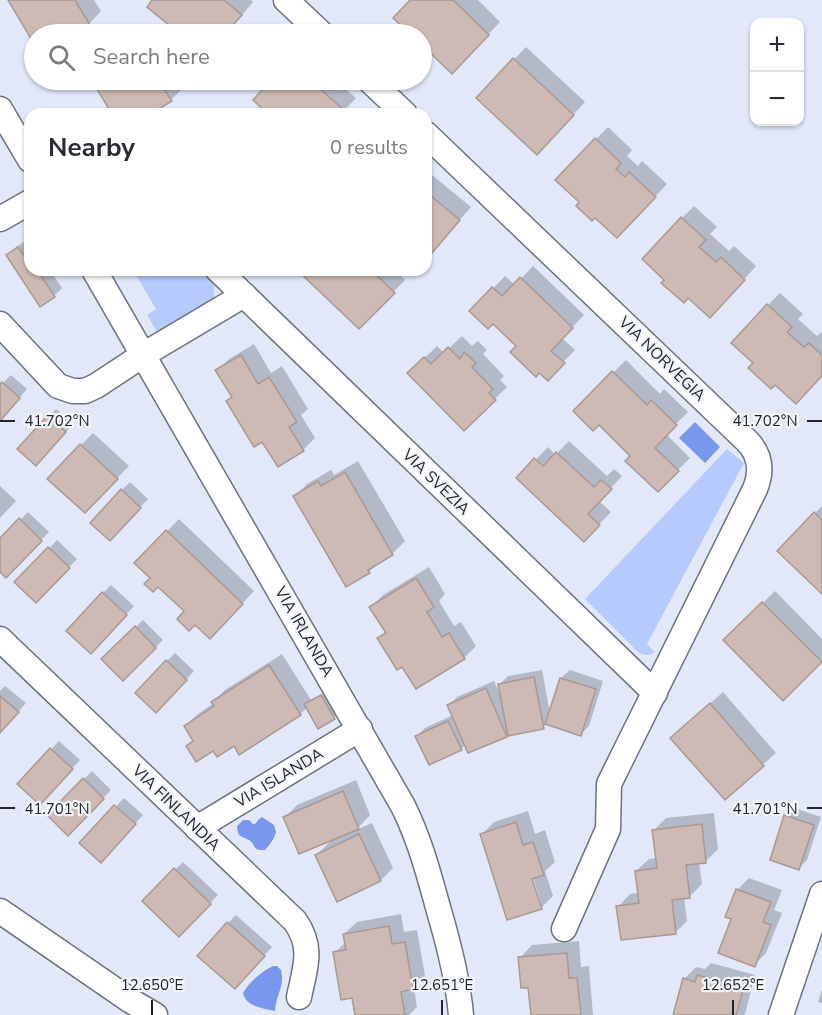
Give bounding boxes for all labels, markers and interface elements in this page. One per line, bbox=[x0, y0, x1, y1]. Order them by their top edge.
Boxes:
map controls bbox=[750, 18, 804, 126]
button: + bbox=[750, 18, 804, 72]
search box bbox=[24, 24, 432, 90]
icon: search bbox=[45, 41, 78, 74]
text: Search here bbox=[93, 42, 210, 72]
button: − bbox=[750, 72, 804, 126]
text: Nearby bbox=[48, 130, 135, 165]
text: 0 results bbox=[330, 134, 408, 161]
street label: VIA NORVEGIA bbox=[613, 311, 711, 406]
text: 41.702°N bbox=[24, 411, 90, 431]
text: 41.702°N bbox=[732, 411, 798, 431]
street label: VIA SVEZIA bbox=[397, 443, 475, 520]
street label: VIA IRLANDA bbox=[269, 582, 339, 681]
street label: VIA ISLANDA bbox=[230, 743, 328, 814]
street label: VIA FINLANDIA bbox=[126, 759, 225, 856]
text: 41.701°N bbox=[24, 799, 90, 819]
text: 41.701°N bbox=[732, 799, 798, 819]
text: 12.650°E bbox=[121, 975, 183, 995]
text: 12.651°E bbox=[411, 975, 473, 995]
text: 12.652°E bbox=[702, 975, 764, 995]

